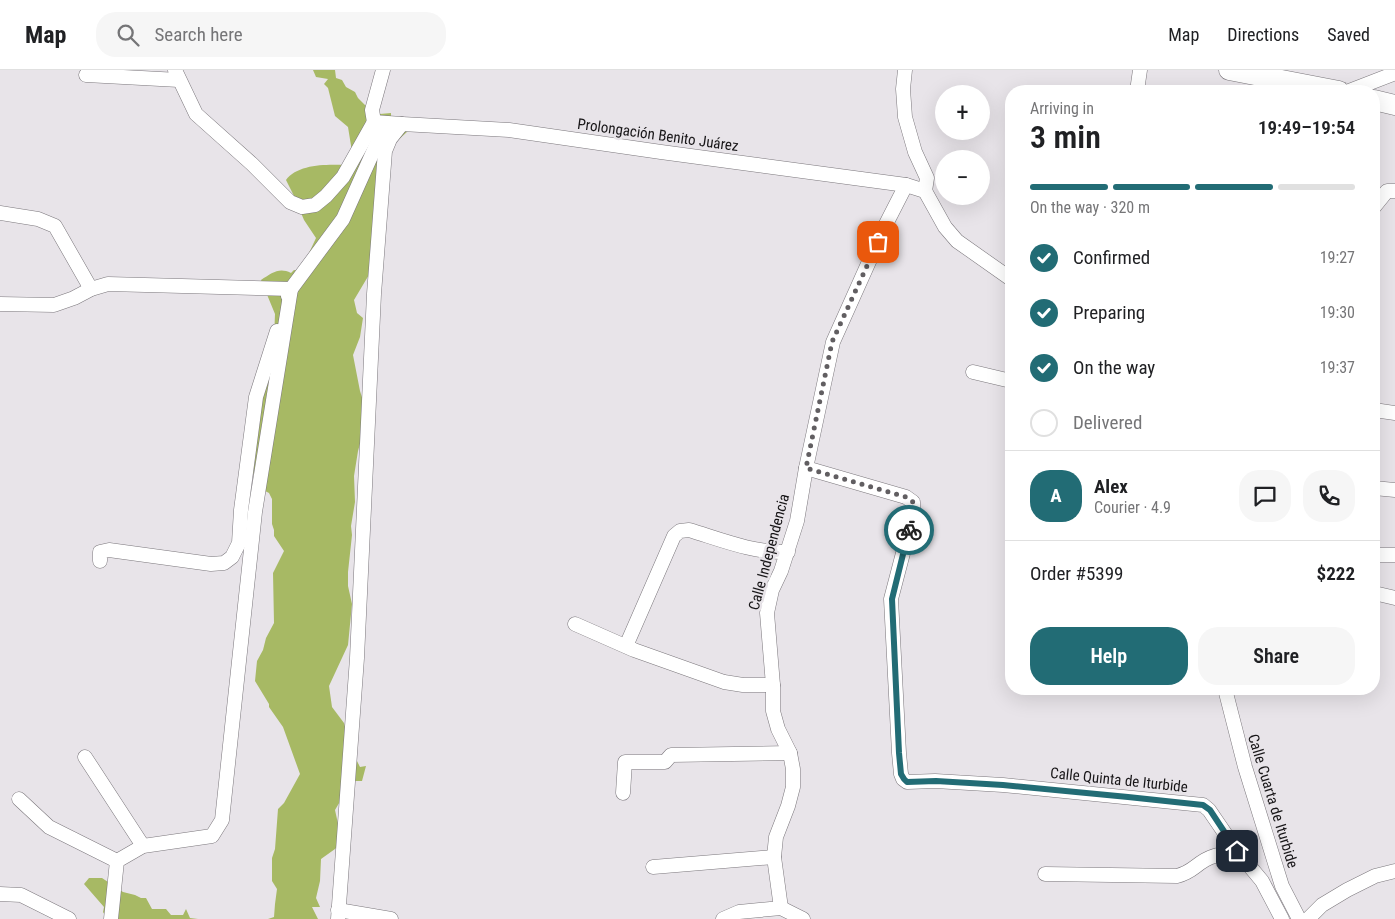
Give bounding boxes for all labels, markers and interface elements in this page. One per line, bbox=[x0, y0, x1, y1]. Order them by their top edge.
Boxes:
search box bbox=[96, 12, 446, 57]
text: Map bbox=[25, 21, 66, 49]
icon: search bbox=[114, 21, 142, 49]
text: Search here bbox=[154, 23, 243, 46]
text: Map bbox=[1168, 24, 1199, 45]
text: Directions bbox=[1227, 24, 1299, 45]
text: Saved bbox=[1327, 24, 1370, 45]
map controls bbox=[935, 85, 990, 205]
button: + bbox=[935, 85, 990, 140]
text: Arriving in bbox=[1030, 99, 1094, 118]
street label: Prolongación Benito Juárez bbox=[576, 115, 740, 155]
text: 19:49–19:54 bbox=[1258, 116, 1355, 139]
text: 3 min bbox=[1030, 118, 1101, 156]
button: − bbox=[935, 150, 990, 205]
text: On the way · 320 m bbox=[1030, 198, 1150, 217]
pin bbox=[857, 221, 899, 263]
icon: bag bbox=[864, 228, 892, 256]
icon: check bbox=[1030, 244, 1058, 272]
text: Confirmed bbox=[1073, 246, 1150, 269]
text: 19:27 bbox=[1320, 248, 1355, 267]
icon: check bbox=[1030, 299, 1058, 327]
text: Preparing bbox=[1073, 301, 1145, 324]
text: 19:30 bbox=[1320, 303, 1355, 322]
icon: check bbox=[1030, 354, 1058, 382]
text: On the way bbox=[1073, 356, 1155, 379]
text: 19:37 bbox=[1320, 358, 1355, 377]
text: Delivered bbox=[1073, 411, 1142, 434]
button: chat bbox=[1239, 470, 1291, 522]
button: phone bbox=[1303, 470, 1355, 522]
text: Alex bbox=[1094, 475, 1128, 498]
text: A bbox=[1050, 484, 1062, 507]
street label: Calle Independencia bbox=[745, 492, 793, 612]
text: Courier · 4.9 bbox=[1094, 498, 1171, 517]
courier bbox=[884, 505, 934, 555]
icon: bike bbox=[895, 516, 923, 544]
text: Order #5399 bbox=[1030, 562, 1123, 585]
text: $222 bbox=[1317, 562, 1355, 585]
button: Help bbox=[1030, 627, 1188, 685]
button: Share bbox=[1198, 627, 1355, 685]
street label: Calle Cuarta de Iturbide bbox=[1244, 732, 1302, 870]
street label: Calle Quinta de Iturbide bbox=[1049, 764, 1189, 796]
pin bbox=[1216, 830, 1258, 872]
icon: home bbox=[1223, 837, 1251, 865]

